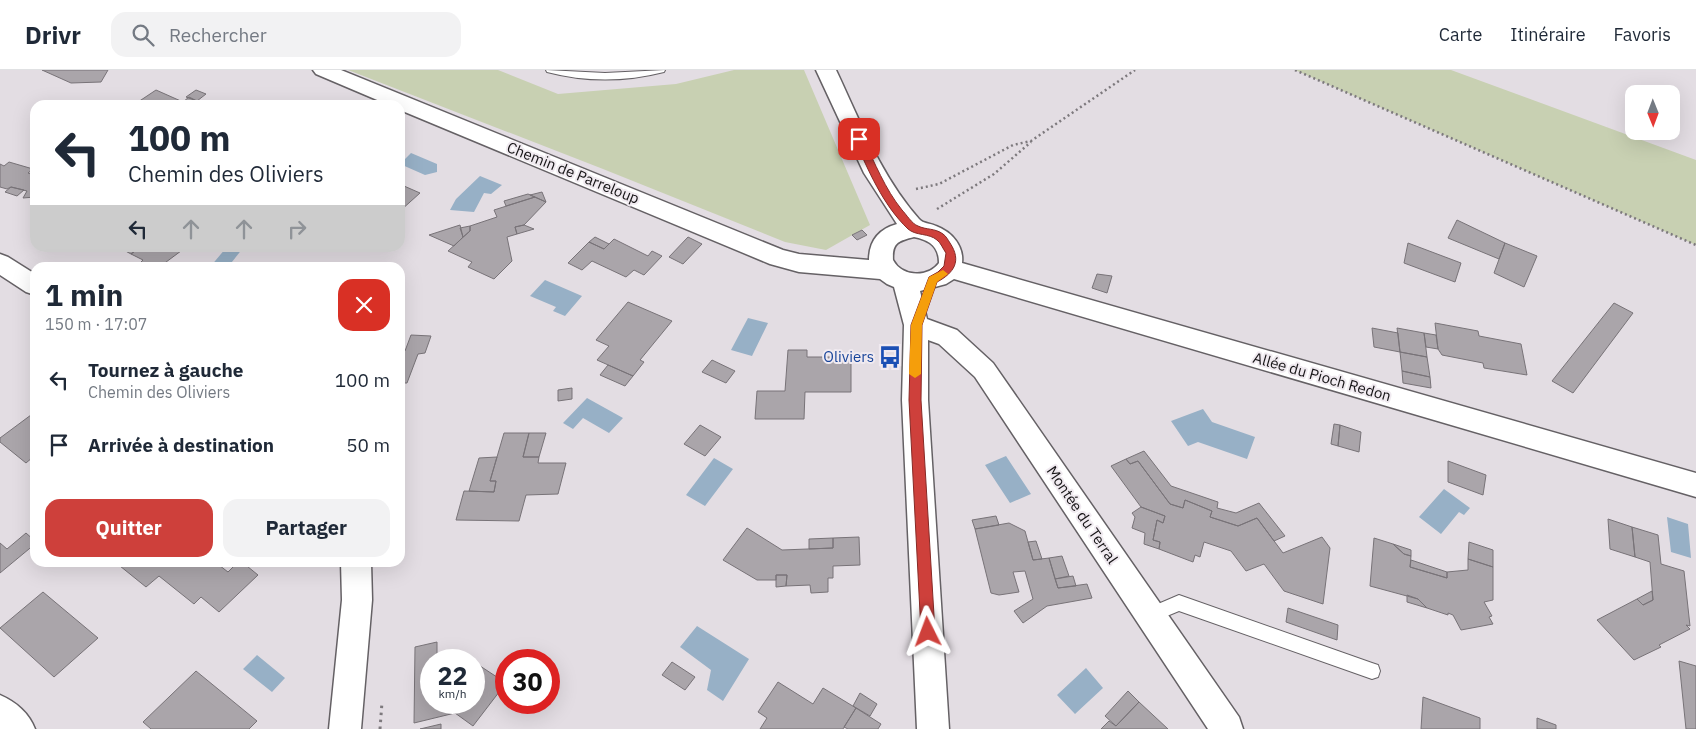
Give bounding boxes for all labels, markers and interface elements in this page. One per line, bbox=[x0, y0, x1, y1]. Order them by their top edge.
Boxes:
search box bbox=[111, 12, 461, 57]
text: Drivr bbox=[25, 19, 81, 51]
icon: search bbox=[129, 21, 157, 49]
text: Rechercher bbox=[169, 23, 267, 47]
text: Carte bbox=[1439, 23, 1482, 46]
text: Itinéraire bbox=[1510, 23, 1586, 46]
text: Favoris bbox=[1614, 23, 1671, 46]
north arrow bbox=[1625, 85, 1680, 140]
map controls bbox=[1625, 85, 1680, 140]
text: 100 m bbox=[128, 115, 231, 161]
pin bbox=[838, 118, 880, 160]
icon: left bbox=[45, 120, 110, 185]
icon: arrive bbox=[845, 125, 873, 153]
street label: Chemin de Parreloup bbox=[504, 137, 642, 208]
text: Chemin des Oliviers bbox=[128, 159, 324, 188]
icon: left bbox=[124, 215, 152, 243]
icon: ahead bbox=[177, 215, 205, 243]
icon: ahead bbox=[230, 215, 258, 243]
icon: right bbox=[283, 215, 311, 243]
text: 1 min bbox=[45, 275, 123, 314]
button: close bbox=[338, 279, 390, 331]
text: 150 m · 17:07 bbox=[45, 314, 147, 334]
bus stop icon: Oliviers bbox=[877, 344, 903, 370]
place label: Oliviers bbox=[823, 347, 874, 366]
street label: Allée du Pioch Redon bbox=[1251, 348, 1393, 405]
text: Tournez à gauche bbox=[88, 358, 244, 382]
icon: left bbox=[45, 366, 73, 394]
text: 100 m bbox=[335, 368, 390, 392]
text: Chemin des Oliviers bbox=[88, 382, 230, 402]
icon: arrive bbox=[45, 431, 73, 459]
text: Arrivée à destination bbox=[88, 433, 274, 457]
text: 50 m bbox=[346, 433, 390, 457]
street label: Montée du Terral bbox=[1043, 462, 1122, 567]
button: Quitter bbox=[45, 499, 213, 557]
button: Partager bbox=[223, 499, 390, 557]
position arrow bbox=[901, 605, 953, 657]
speed limit sign: 30 bbox=[495, 649, 560, 714]
text: 22 bbox=[437, 659, 468, 692]
text: km/h bbox=[438, 686, 467, 701]

